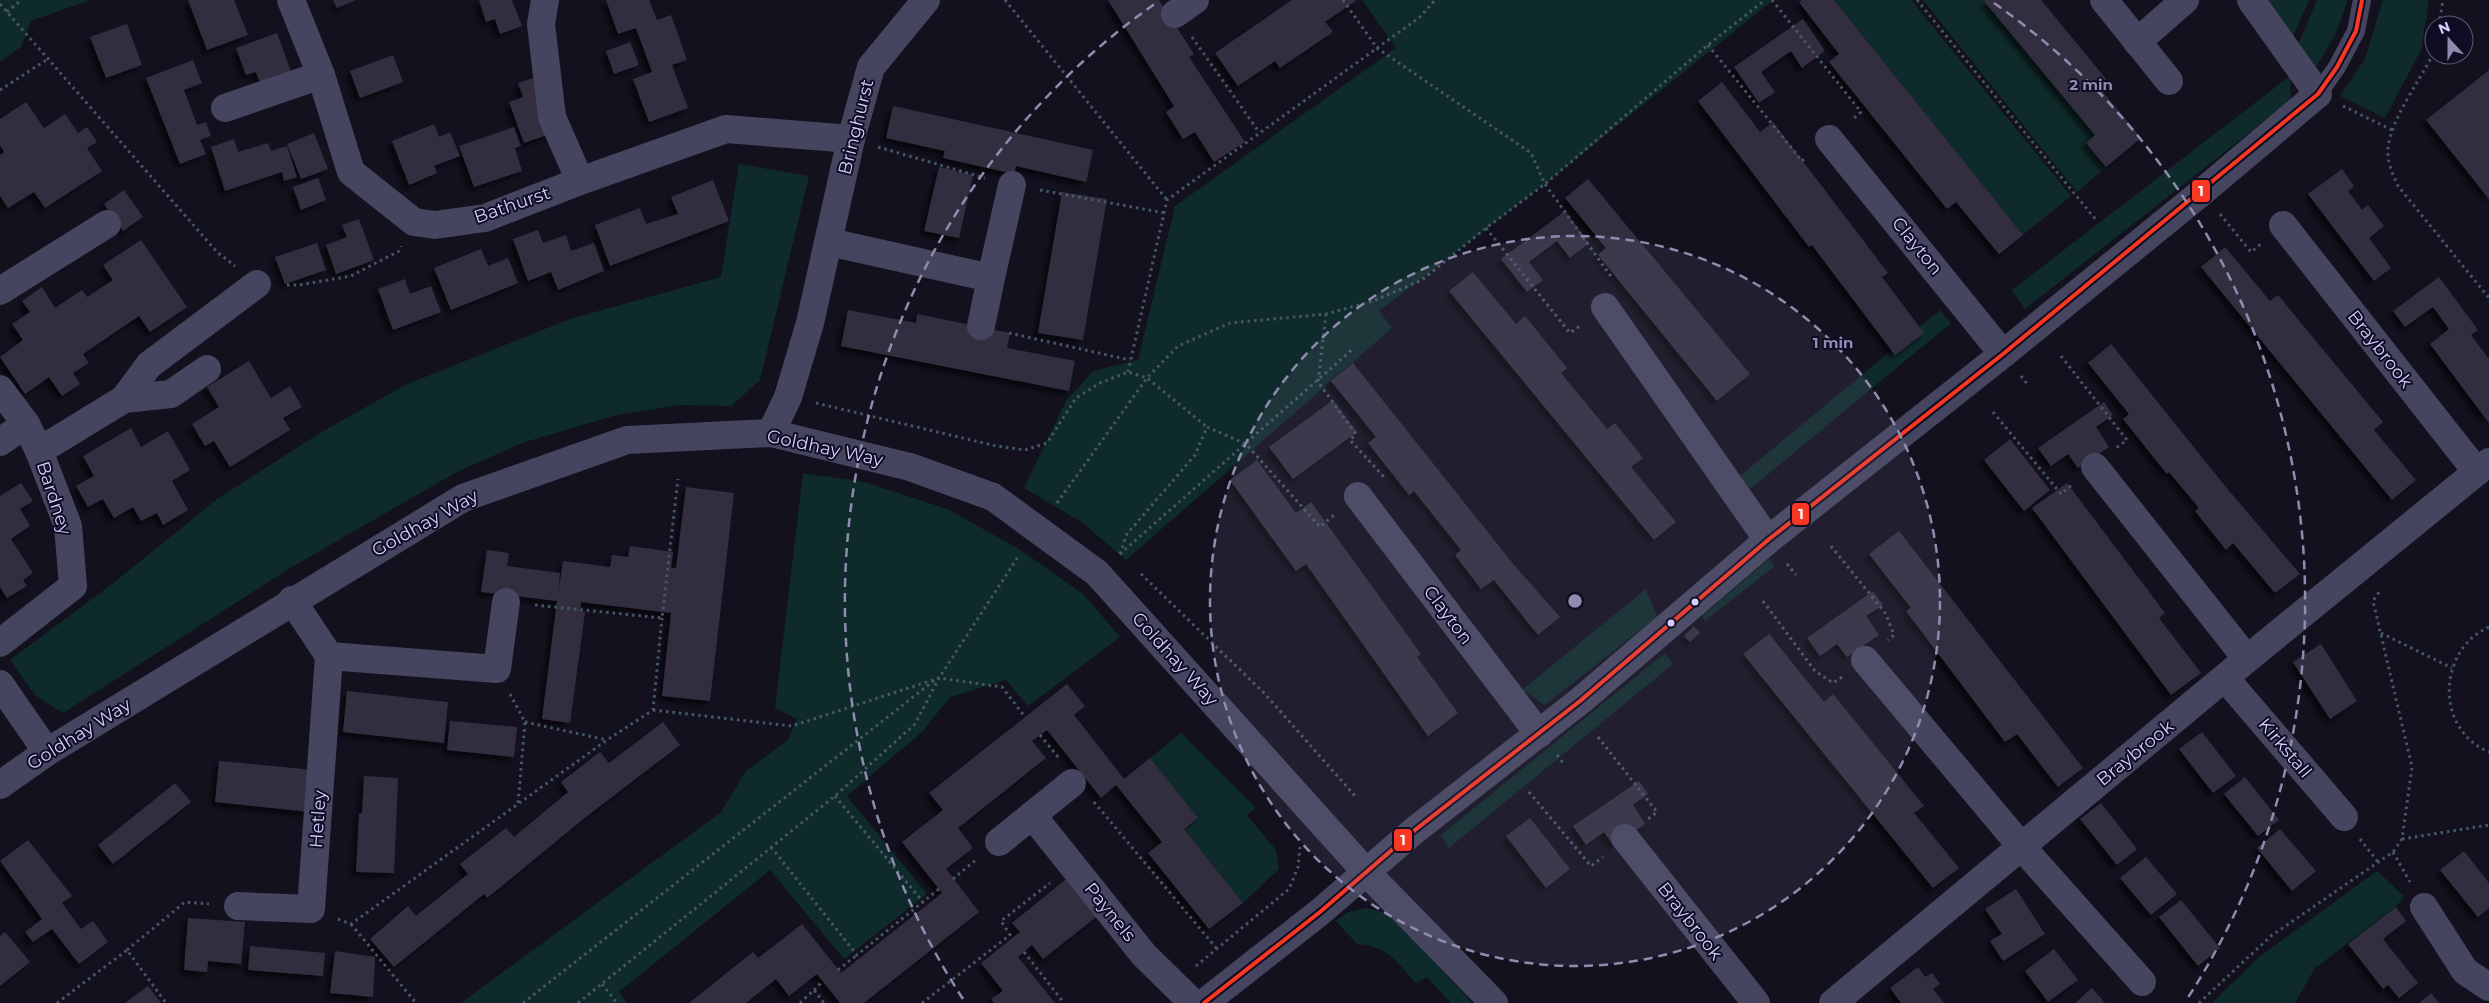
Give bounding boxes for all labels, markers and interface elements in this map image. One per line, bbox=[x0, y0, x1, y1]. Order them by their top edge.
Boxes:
north arrow bbox=[2424, 15, 2474, 65]
text: N bbox=[2436, 17, 2453, 38]
text: 2 min bbox=[2069, 75, 2113, 94]
street label: Bringhurst bbox=[834, 77, 878, 177]
line badge: 1 bbox=[2191, 179, 2211, 203]
street label: Bathurst bbox=[471, 182, 553, 228]
text: 1 bbox=[2198, 182, 2204, 200]
street label: Clayton bbox=[1887, 213, 1947, 279]
street label: Braybrook bbox=[2343, 306, 2417, 392]
text: 1 min bbox=[1813, 333, 1853, 352]
street label: Goldhay Way bbox=[765, 425, 885, 471]
street label: Bardney bbox=[32, 458, 76, 538]
street label: Goldhay Way bbox=[368, 485, 482, 561]
line badge: 1 bbox=[1791, 502, 1810, 526]
text: 1 bbox=[1798, 505, 1804, 523]
street label: Clayton bbox=[1419, 581, 1477, 649]
centre of rings bbox=[1566, 592, 1584, 610]
unlabelled marker bbox=[1690, 597, 1700, 607]
street label: Goldhay Way bbox=[1127, 608, 1223, 710]
unlabelled marker bbox=[1666, 618, 1676, 628]
street label: Goldhay Way bbox=[23, 693, 135, 775]
street label: Kirkstall bbox=[2254, 714, 2316, 782]
street label: Braybrook bbox=[2092, 715, 2178, 791]
street label: Hetley bbox=[305, 789, 331, 849]
line badge: 1 bbox=[1393, 828, 1413, 852]
text: 1 bbox=[1400, 831, 1406, 849]
street label: Paynels bbox=[1080, 878, 1141, 946]
street label: Braybrook bbox=[1653, 878, 1727, 964]

